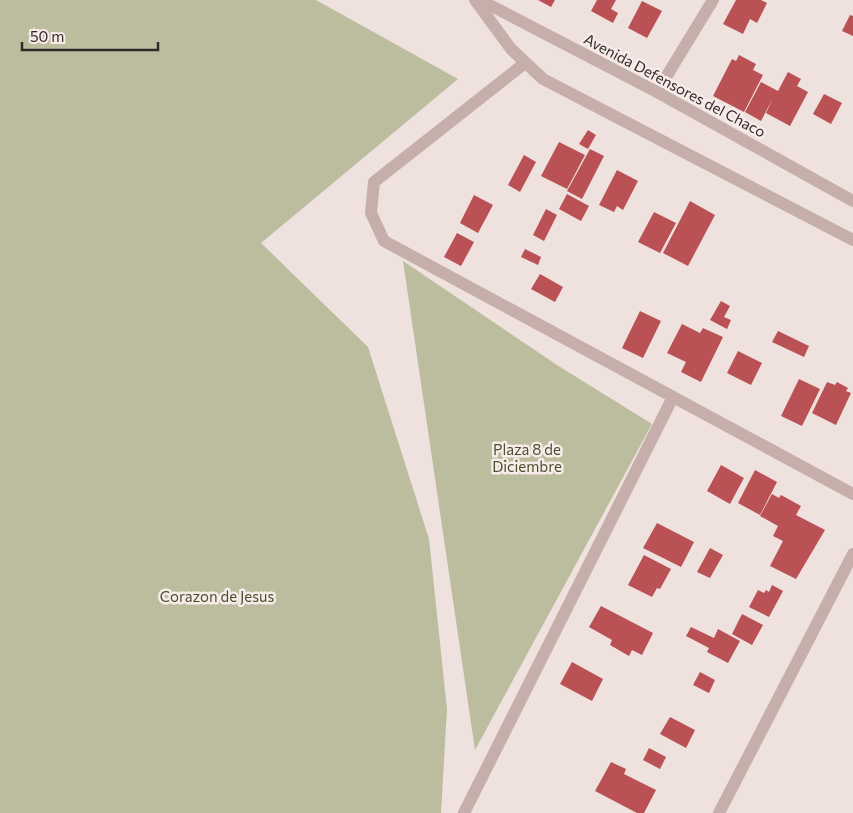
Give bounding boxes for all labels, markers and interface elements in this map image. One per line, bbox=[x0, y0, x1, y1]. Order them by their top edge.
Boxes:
scale bar bbox=[22, 20, 159, 52]
text: 50 m bbox=[30, 27, 64, 45]
street label: Avenida Defensores del Chaco bbox=[581, 29, 769, 141]
park label: Plaza 8 de Diciembre bbox=[492, 440, 562, 475]
park label: Corazon de Jesus bbox=[160, 587, 274, 605]

